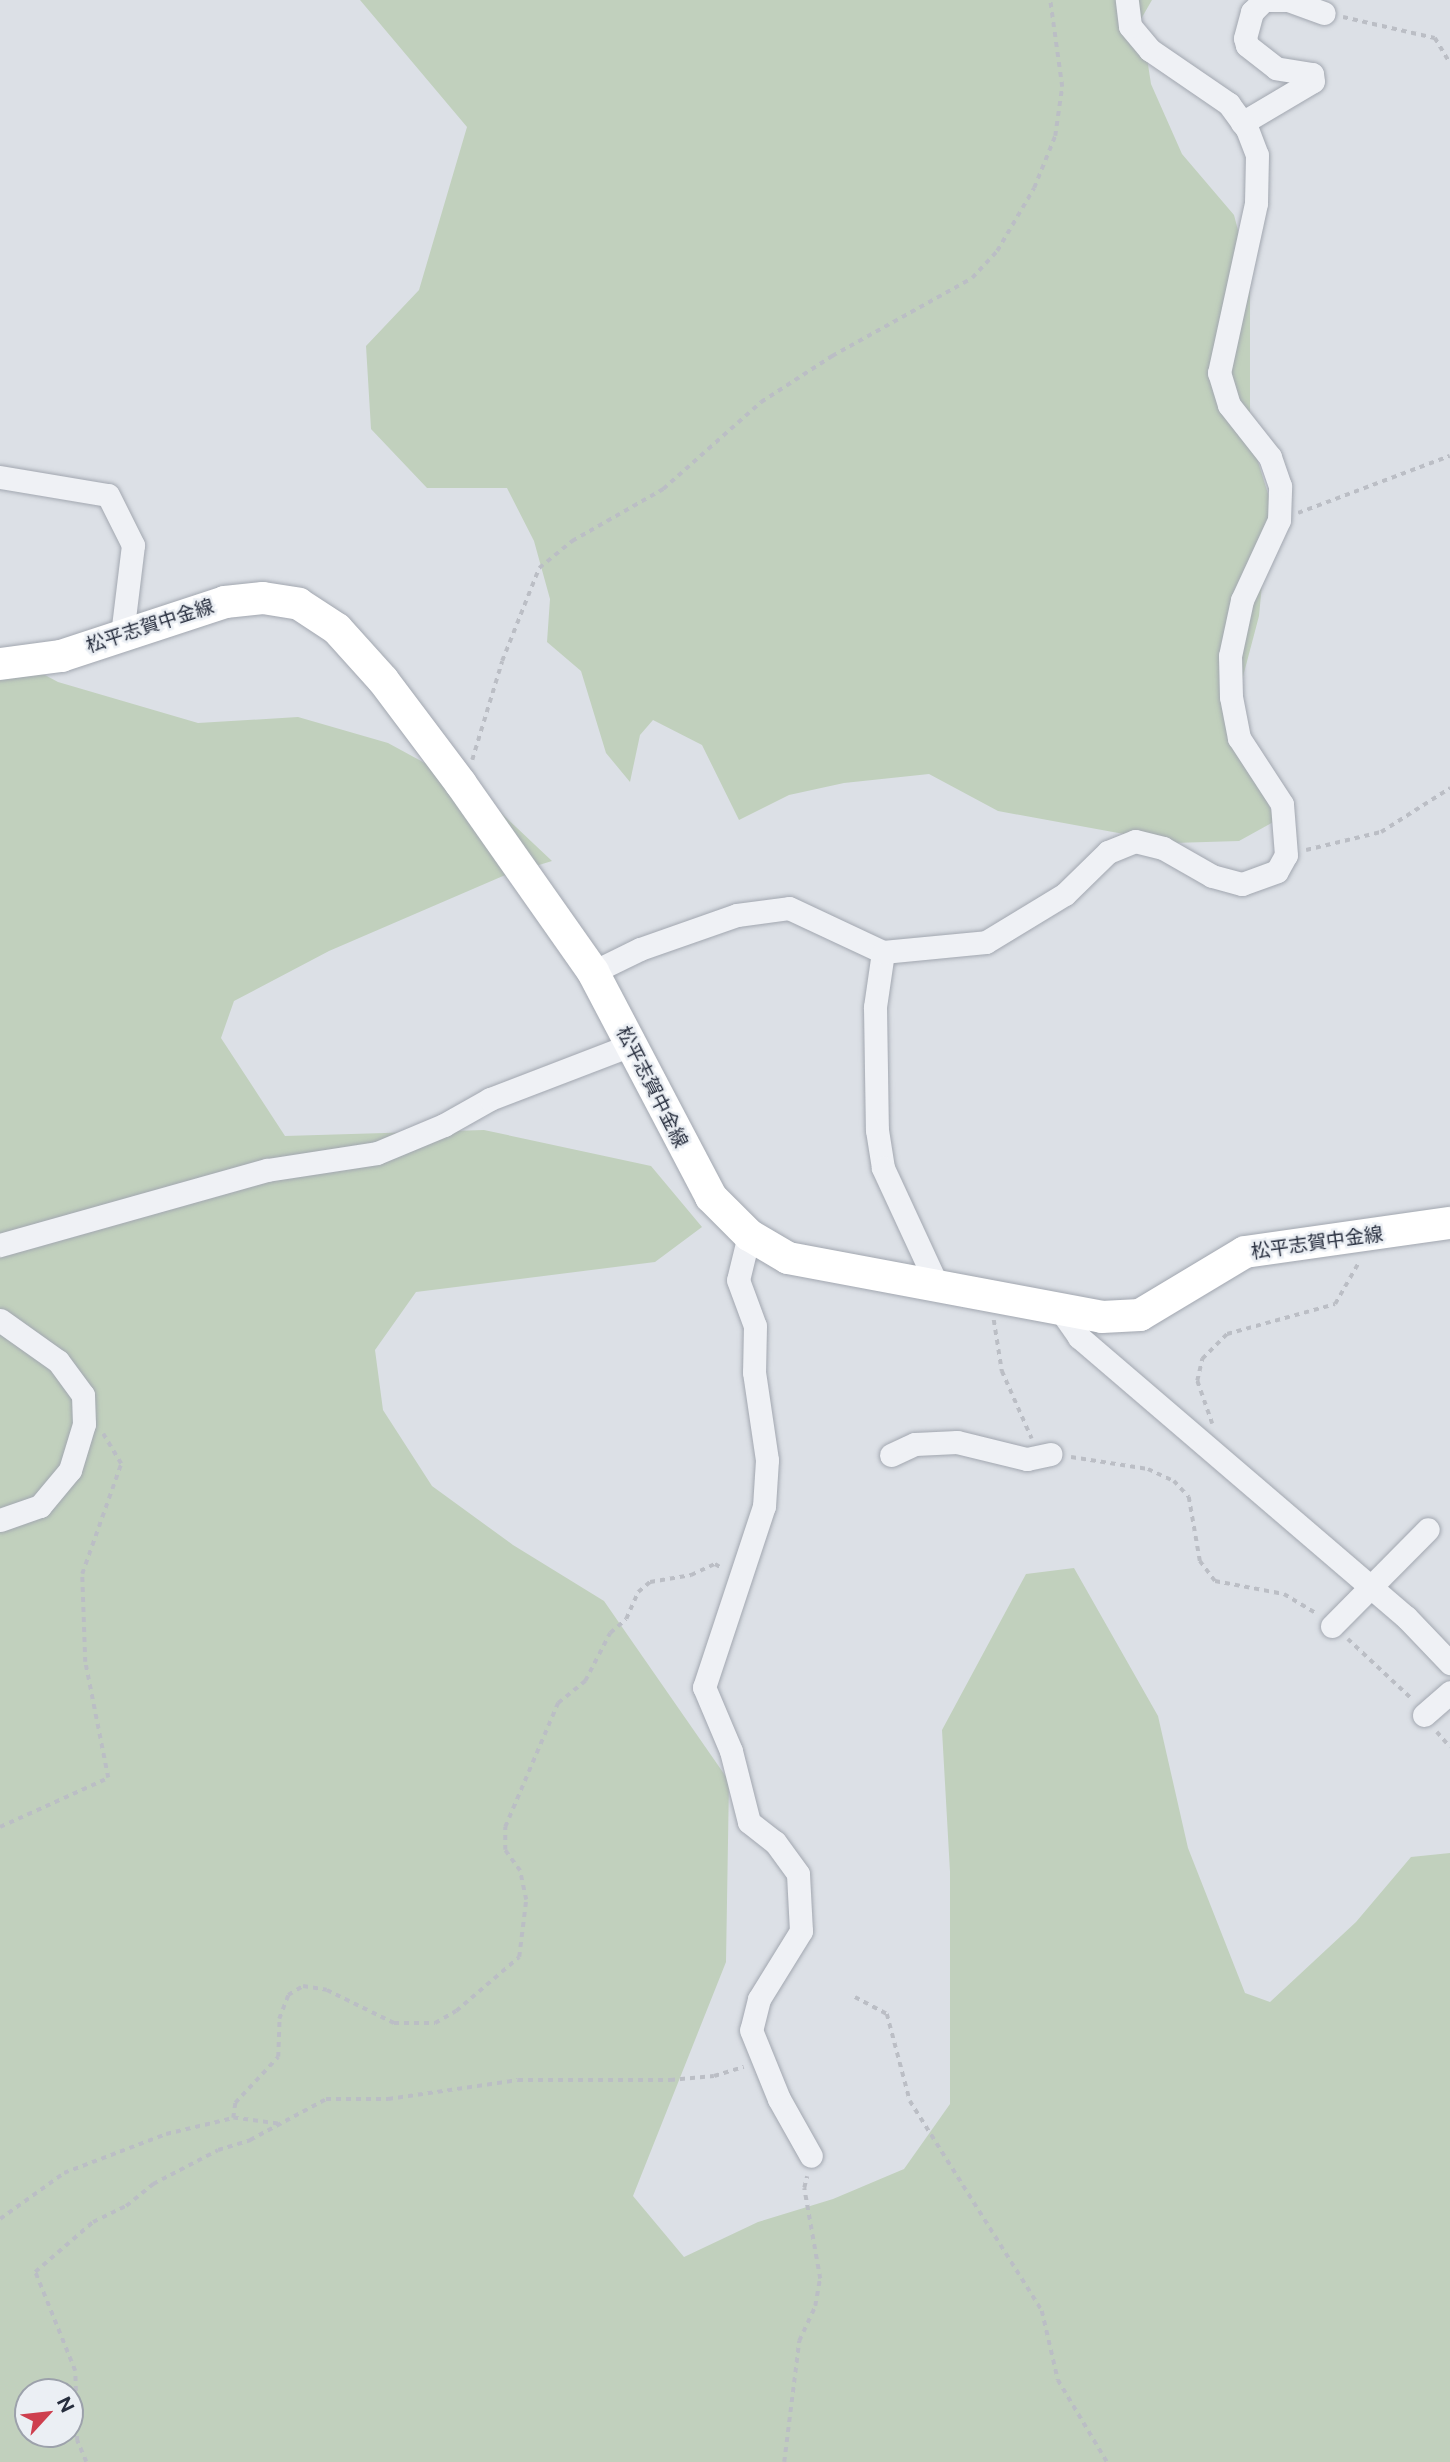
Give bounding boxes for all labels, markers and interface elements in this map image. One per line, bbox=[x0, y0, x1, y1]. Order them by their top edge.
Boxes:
street label: 松平志賀中金線 bbox=[83, 595, 217, 657]
street label: 松平志賀中金線 bbox=[612, 1023, 692, 1151]
street label: 松平志賀中金線 bbox=[1250, 1222, 1384, 1264]
north arrow bbox=[14, 2378, 84, 2448]
text: N bbox=[53, 2393, 79, 2416]

